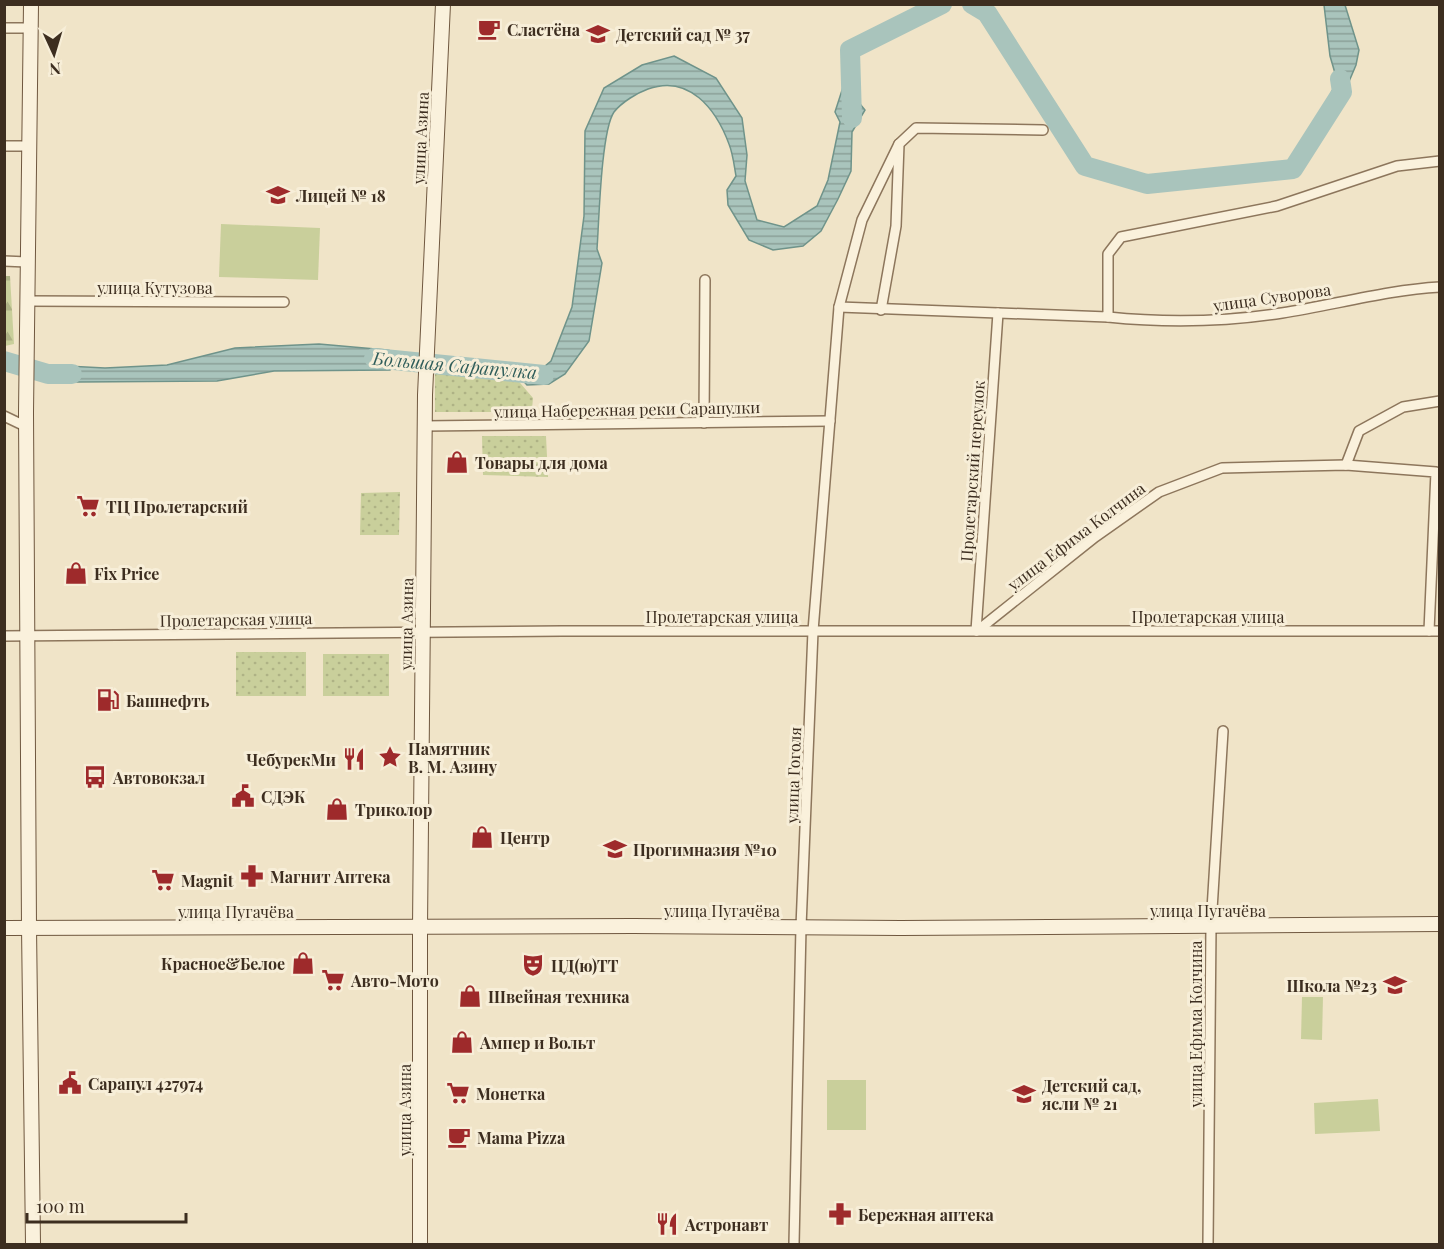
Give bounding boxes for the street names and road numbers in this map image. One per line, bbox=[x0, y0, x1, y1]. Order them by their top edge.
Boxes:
street label: улица Азина bbox=[407, 91, 433, 186]
street label: улица Кутузова bbox=[96, 277, 213, 298]
street label: улица Суворова bbox=[1211, 278, 1332, 316]
street label: Пролетарский переулок bbox=[955, 380, 989, 562]
street label: улица Набережная реки Сарапулки bbox=[493, 396, 760, 422]
street label: улица Ефима Колчина bbox=[1002, 477, 1149, 595]
street label: улица Азина bbox=[395, 578, 417, 671]
street label: Пролетарская улица bbox=[646, 606, 798, 627]
street label: Пролетарская улица bbox=[1132, 606, 1284, 627]
street label: Пролетарская улица bbox=[159, 607, 313, 631]
street label: улица Гоголя bbox=[781, 726, 805, 825]
street label: улица Пугачёва bbox=[663, 900, 780, 921]
street label: улица Пугачёва bbox=[1149, 900, 1266, 921]
street label: улица Пугачёва bbox=[177, 901, 294, 922]
street label: улица Ефима Колчина bbox=[1185, 940, 1206, 1109]
street label: улица Азина bbox=[394, 1064, 415, 1157]

